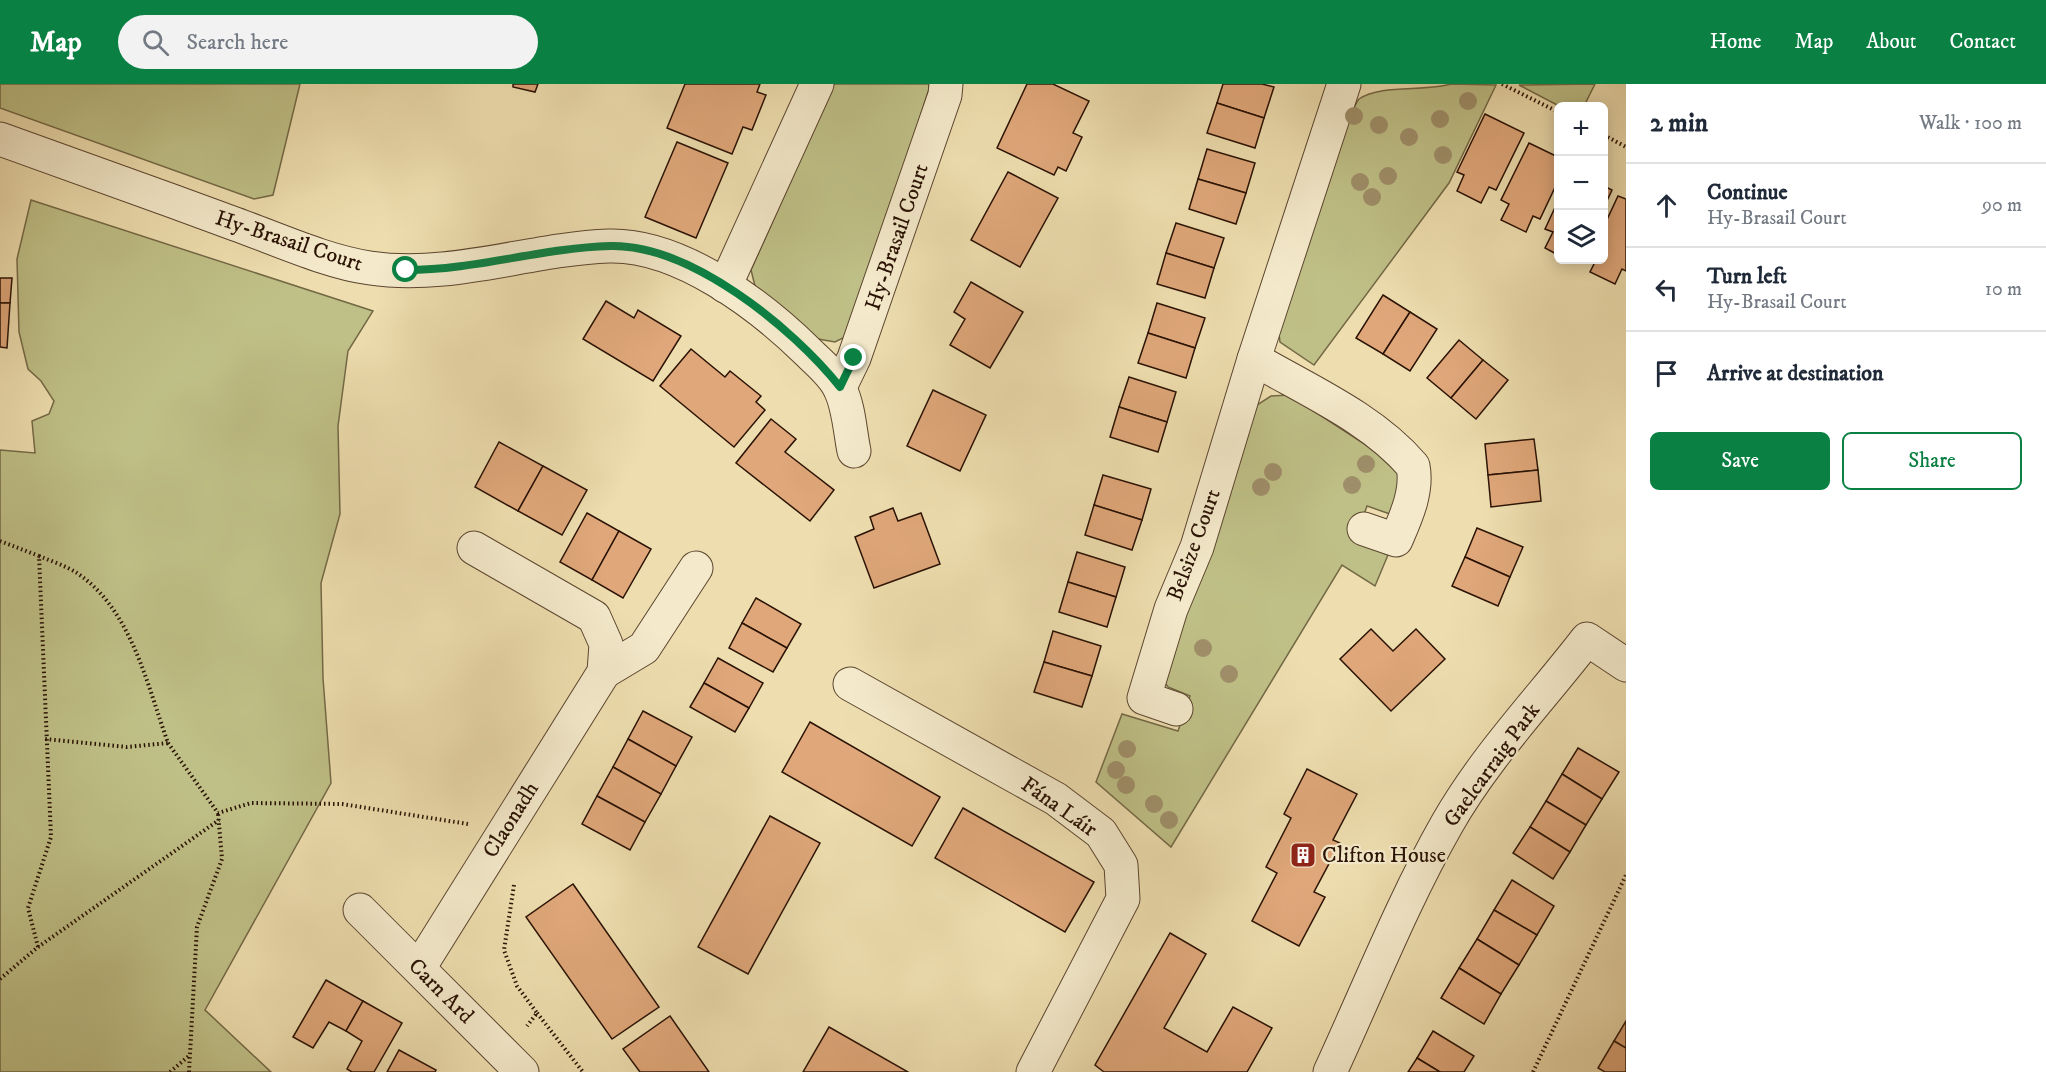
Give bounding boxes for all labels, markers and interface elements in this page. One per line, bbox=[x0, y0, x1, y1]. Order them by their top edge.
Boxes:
search box bbox=[118, 15, 538, 69]
text: Map bbox=[30, 25, 82, 60]
icon: search bbox=[139, 26, 172, 59]
text: Search here bbox=[187, 29, 288, 56]
text: Home bbox=[1710, 29, 1762, 55]
text: Map bbox=[1795, 29, 1833, 55]
text: About bbox=[1866, 29, 1917, 55]
text: Contact bbox=[1950, 29, 2016, 55]
map controls bbox=[1554, 102, 1608, 264]
button: + bbox=[1554, 102, 1608, 156]
text: 2 min bbox=[1650, 107, 1708, 140]
text: Walk · 100 m bbox=[1919, 111, 2022, 136]
button: − bbox=[1554, 156, 1608, 210]
street label: Hy-Brasail Court bbox=[859, 160, 935, 314]
text: Continue bbox=[1707, 179, 1788, 206]
icon: ahead bbox=[1650, 189, 1683, 222]
text: 90 m bbox=[1982, 193, 2022, 218]
street label: Hy-Brasail Court bbox=[212, 204, 366, 278]
text: Hy-Brasail Court bbox=[1707, 206, 1847, 231]
button: layers bbox=[1554, 210, 1608, 264]
route start bbox=[392, 256, 418, 282]
text: Turn left bbox=[1707, 263, 1787, 290]
icon: left bbox=[1650, 273, 1683, 306]
text: 10 m bbox=[1985, 277, 2022, 302]
text: Hy-Brasail Court bbox=[1707, 290, 1847, 315]
route end bbox=[840, 344, 866, 370]
icon: arrive bbox=[1650, 357, 1683, 390]
text: Arrive at destination bbox=[1707, 360, 1884, 387]
button: Save bbox=[1650, 432, 1830, 490]
button: Share bbox=[1842, 432, 2022, 490]
street label: Belsize Court bbox=[1161, 485, 1227, 605]
street label: Gaelcarraig Park bbox=[1438, 697, 1546, 832]
street label: Fána Láir bbox=[1016, 771, 1103, 843]
street label: Claonadh bbox=[477, 777, 545, 863]
building icon: Clifton House bbox=[1288, 840, 1318, 870]
place label: Clifton House bbox=[1322, 842, 1446, 869]
street label: Carn Ard bbox=[403, 953, 479, 1029]

